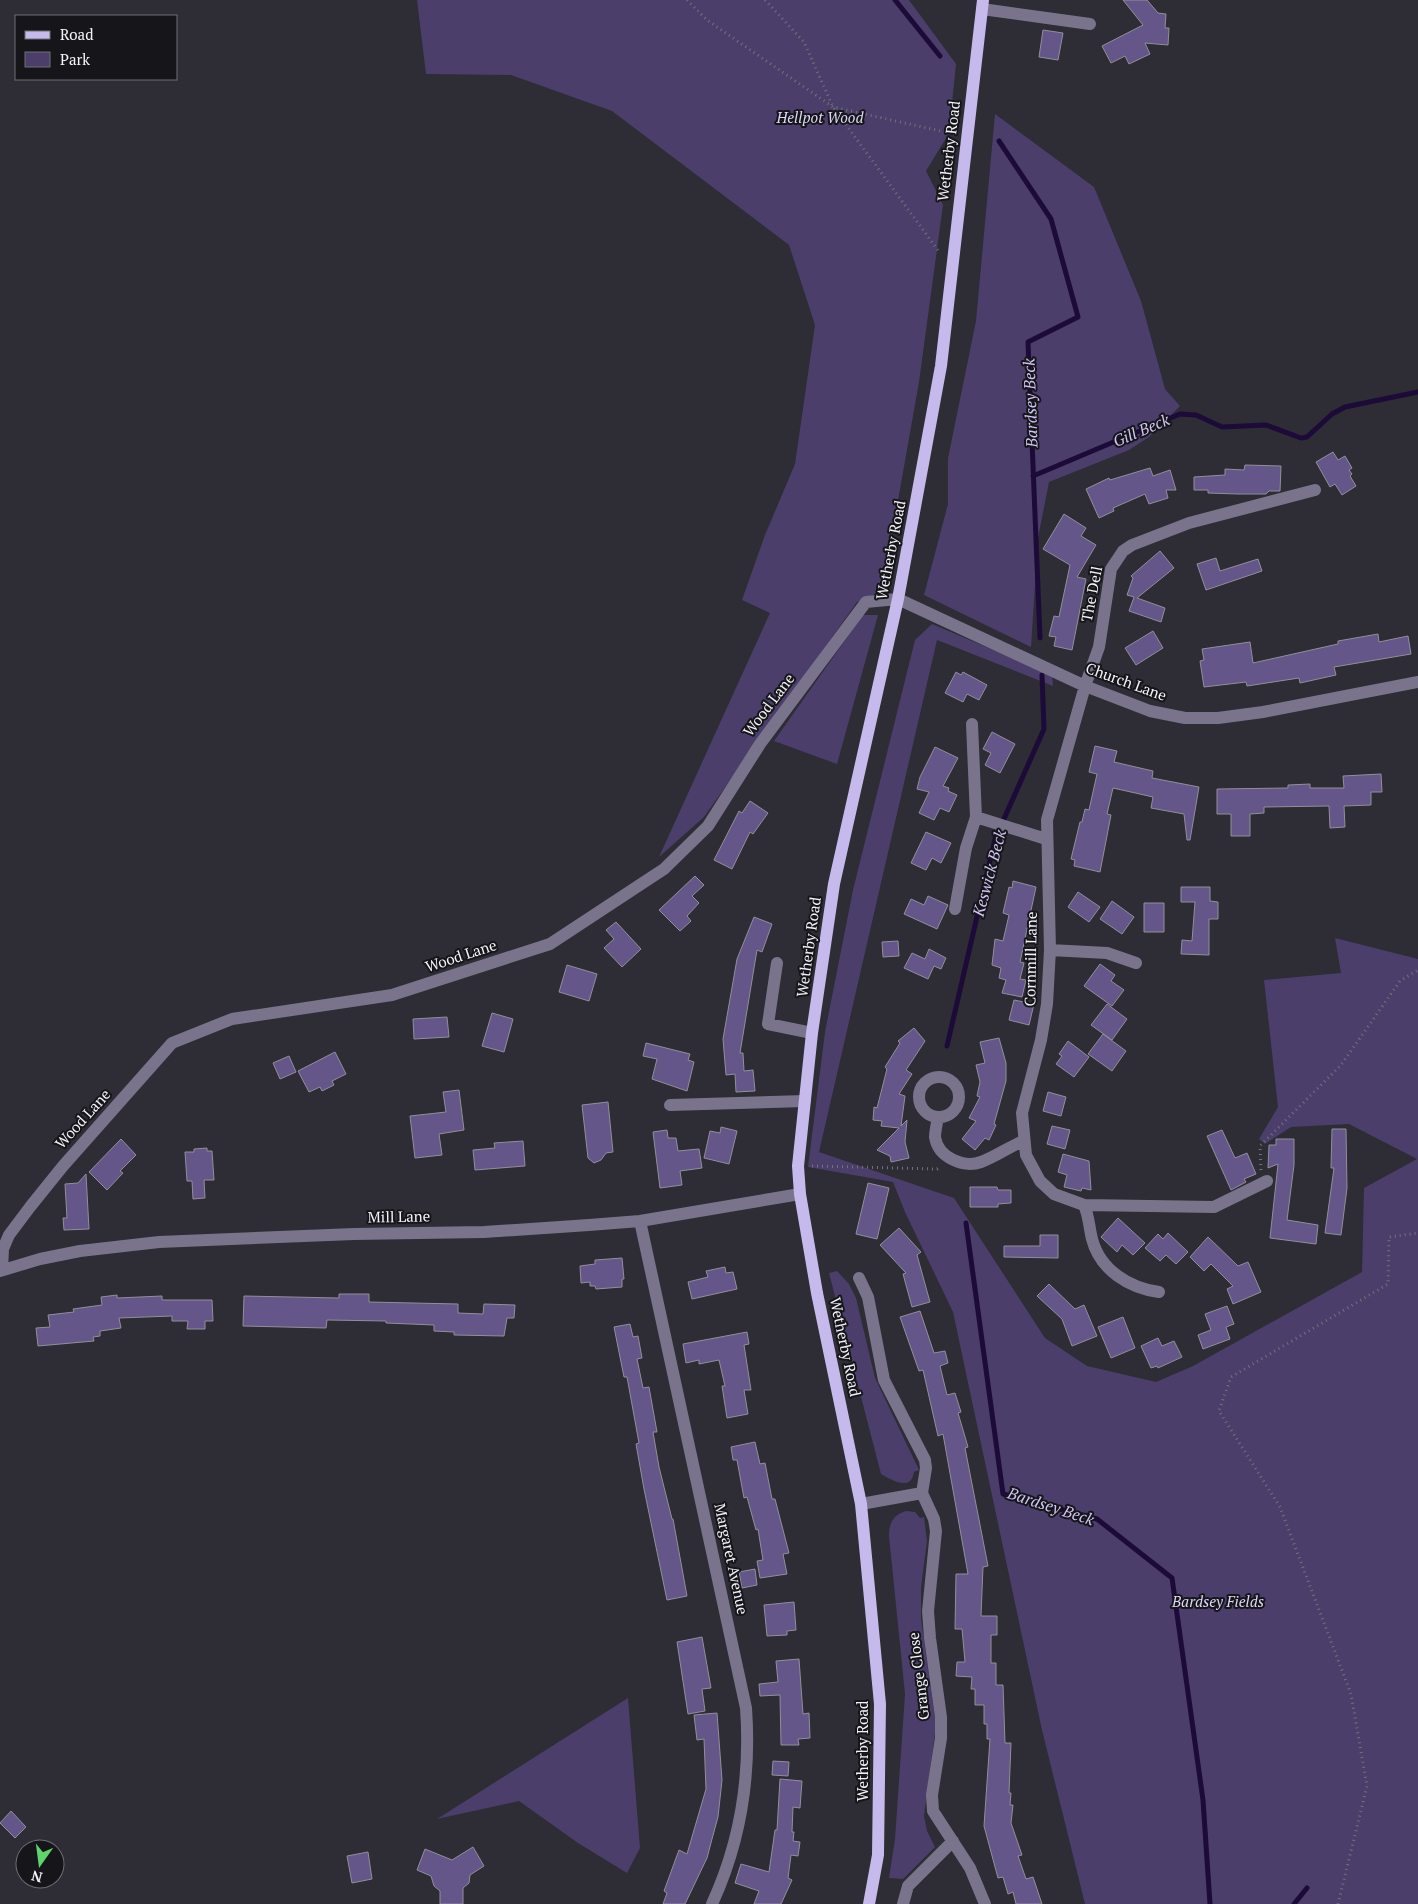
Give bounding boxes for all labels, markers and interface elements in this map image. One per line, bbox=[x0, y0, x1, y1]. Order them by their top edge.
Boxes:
legend bbox=[15, 15, 178, 80]
text: Road bbox=[60, 24, 93, 44]
text: Park bbox=[60, 49, 90, 69]
street label: Wetherby Road bbox=[932, 100, 964, 202]
park label: Hellpot Wood bbox=[776, 107, 864, 127]
water label: Bardsey Beck bbox=[1017, 358, 1043, 449]
water label: Gill Beck bbox=[1109, 408, 1173, 452]
street label: Wetherby Road bbox=[871, 498, 909, 601]
street label: The Dell bbox=[1076, 564, 1106, 623]
street label: Church Lane bbox=[1083, 657, 1169, 705]
street label: Wood Lane bbox=[738, 669, 798, 740]
water label: Keswick Beck bbox=[967, 827, 1011, 920]
street label: Wetherby Road bbox=[791, 896, 825, 998]
street label: Cornmill Lane bbox=[1019, 911, 1041, 1006]
street label: Wood Lane bbox=[422, 934, 499, 976]
street label: Wood Lane bbox=[50, 1084, 114, 1152]
street label: Mill Lane bbox=[368, 1205, 430, 1227]
street label: Wetherby Road bbox=[826, 1295, 866, 1398]
water label: Bardsey Beck bbox=[1004, 1481, 1097, 1530]
street label: Margaret Avenue bbox=[710, 1501, 754, 1616]
park label: Bardsey Fields bbox=[1171, 1591, 1264, 1611]
street label: Grange Close bbox=[903, 1631, 933, 1721]
street label: Wetherby Road bbox=[852, 1701, 872, 1801]
north arrow bbox=[15, 1839, 65, 1889]
text: N bbox=[29, 1867, 44, 1888]

